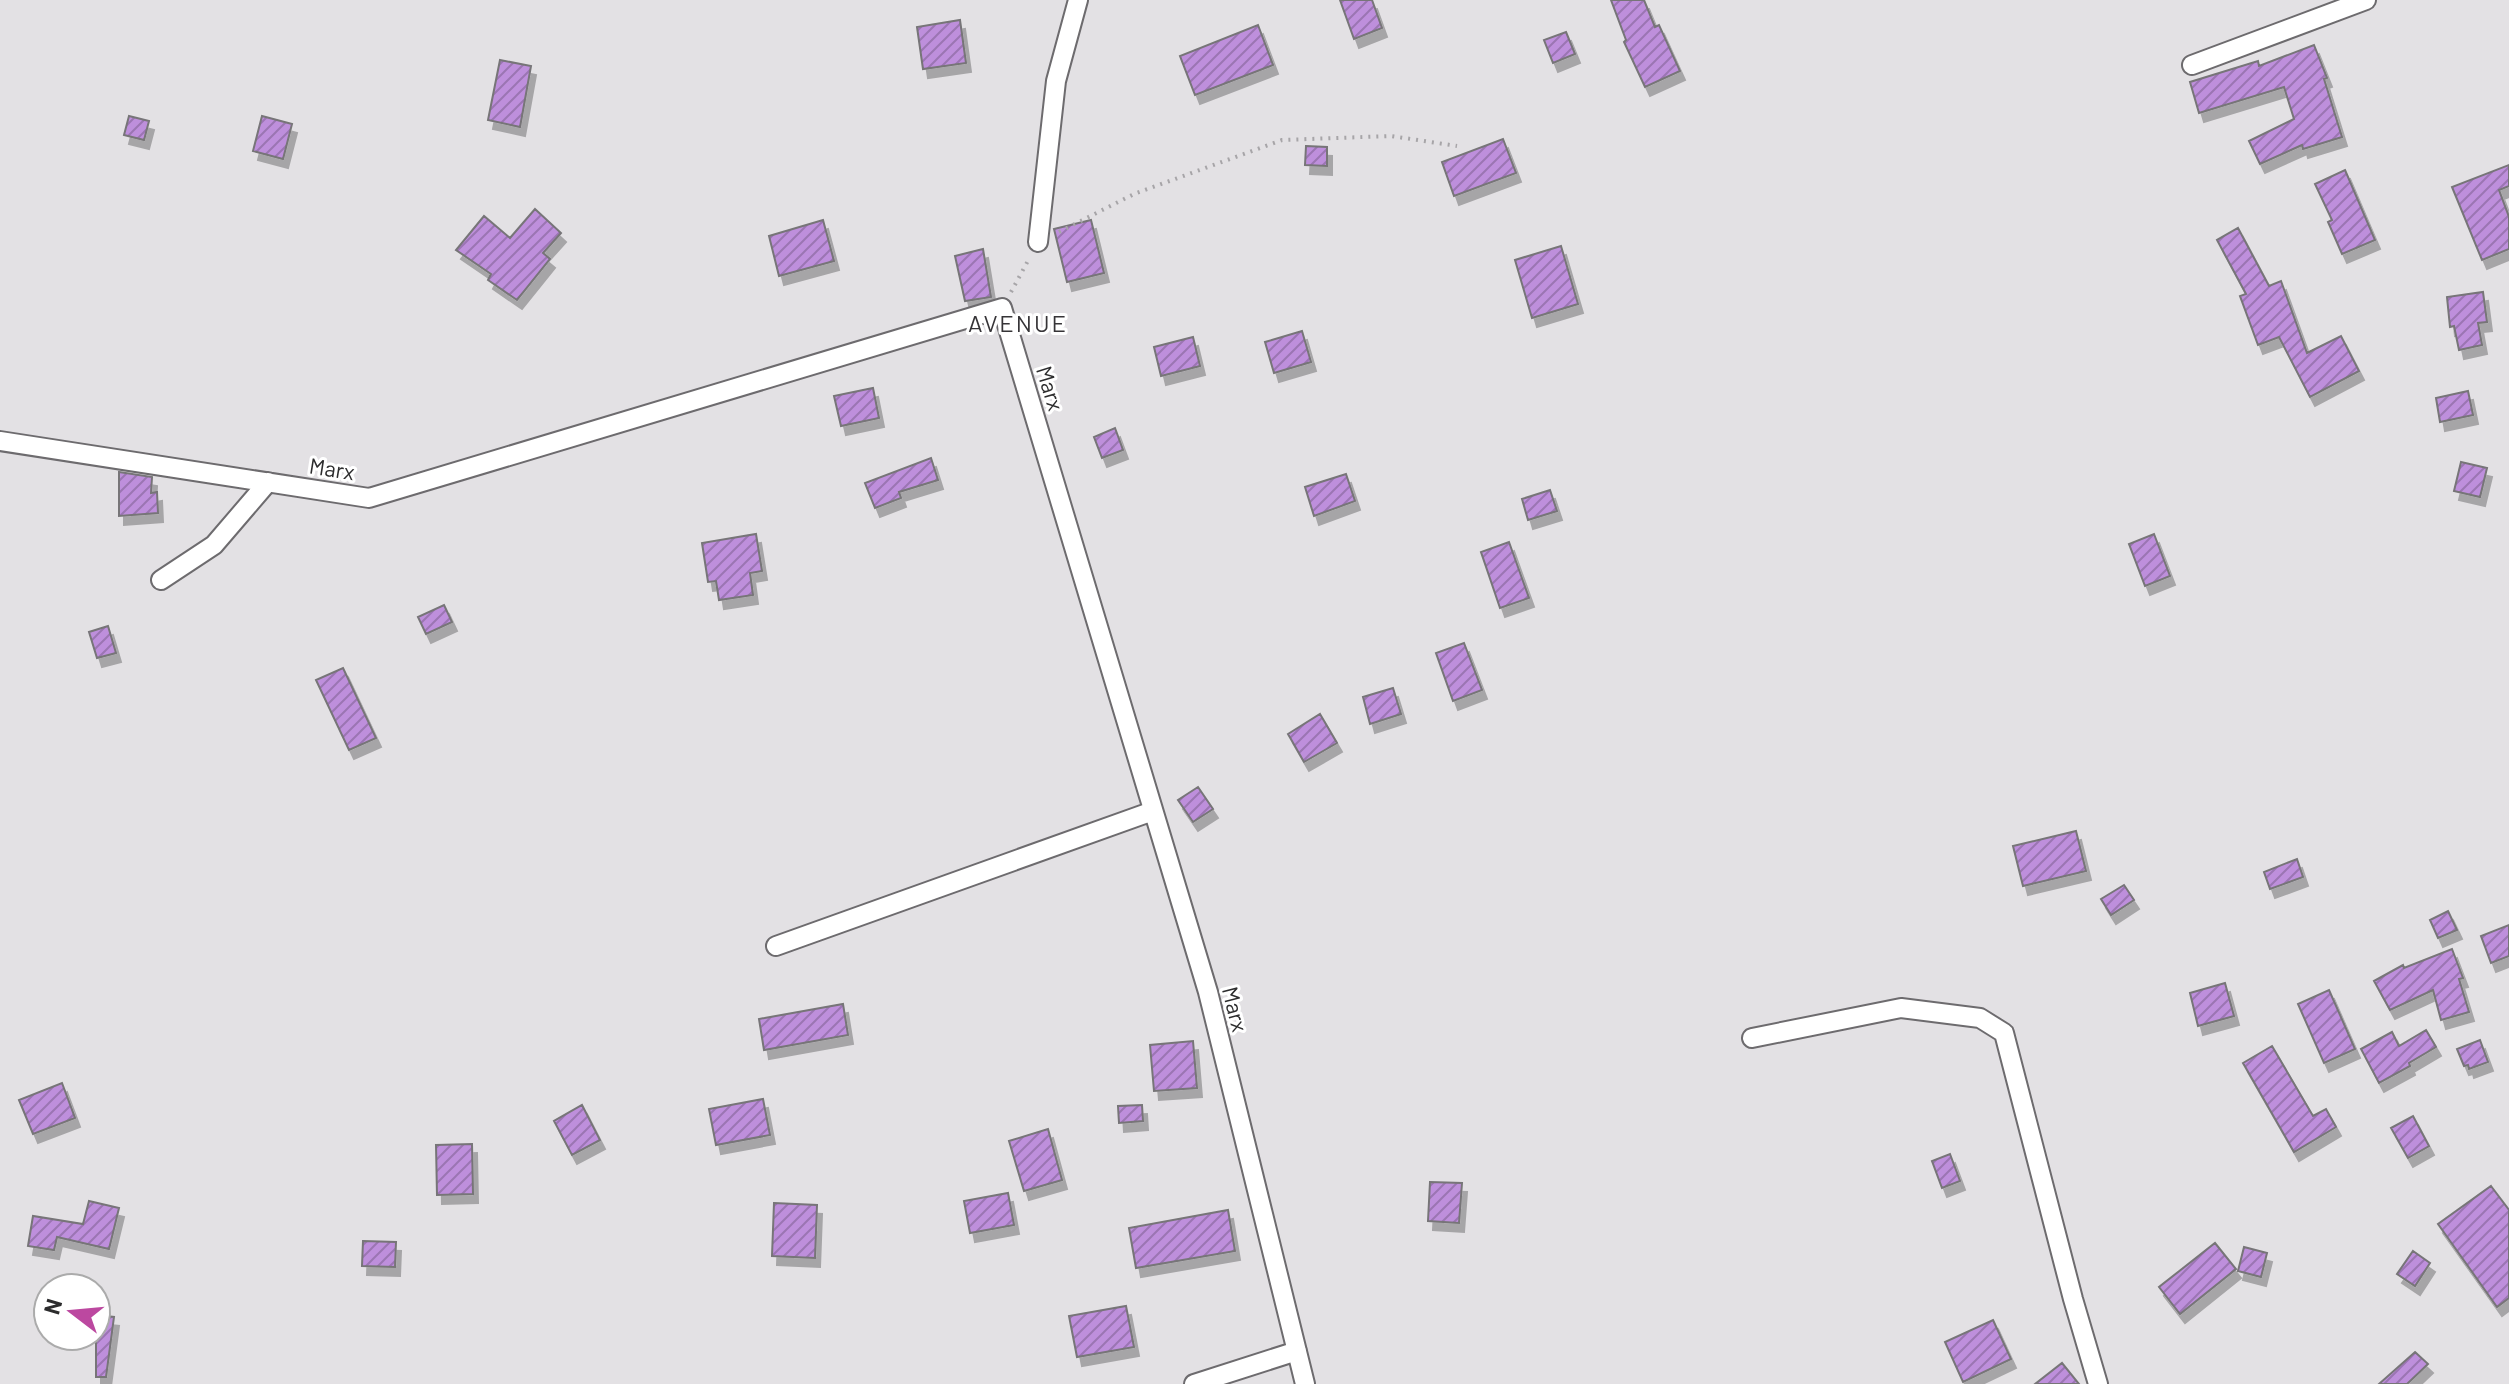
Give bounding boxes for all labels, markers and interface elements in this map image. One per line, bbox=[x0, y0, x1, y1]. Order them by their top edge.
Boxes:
district label: AVENUE bbox=[968, 308, 1068, 337]
street label: Marx bbox=[1032, 362, 1070, 414]
street label: Marx bbox=[308, 452, 356, 484]
street label: Marx bbox=[1218, 984, 1254, 1034]
north arrow bbox=[32, 1272, 112, 1352]
text: N bbox=[37, 1296, 66, 1317]

